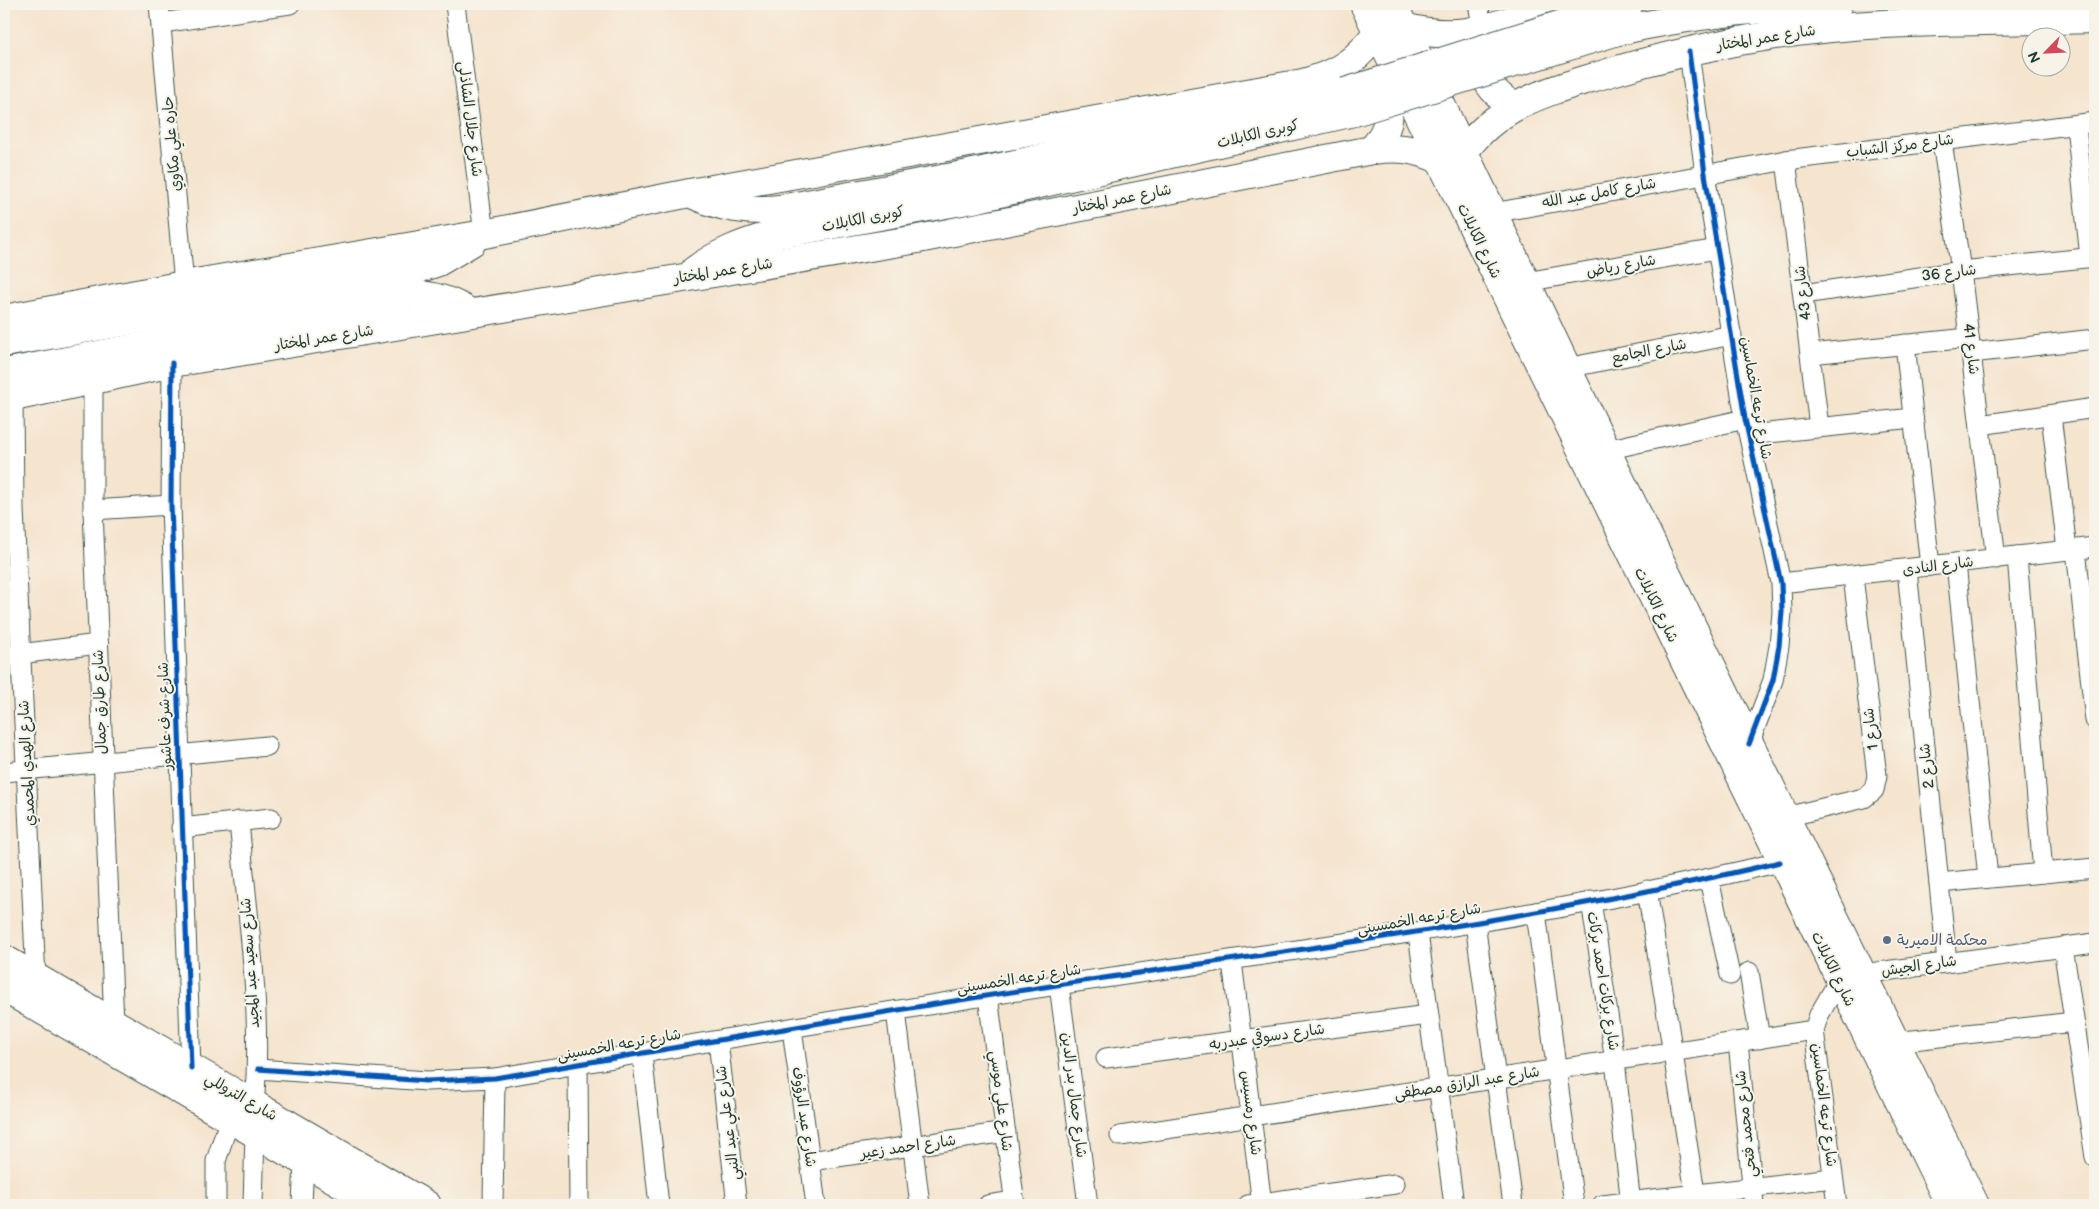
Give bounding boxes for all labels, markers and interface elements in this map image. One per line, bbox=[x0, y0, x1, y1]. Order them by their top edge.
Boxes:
street label: شارع عمر المختار bbox=[1714, 21, 1817, 55]
north arrow bbox=[2022, 28, 2072, 78]
text: N bbox=[2025, 49, 2044, 65]
street label: شارع جلال الشاذلى bbox=[453, 60, 487, 178]
street label: حاره علي مكاوي bbox=[158, 95, 189, 192]
street label: كوبرى الكابلات bbox=[1215, 115, 1301, 153]
street label: شارع مركز الشباب bbox=[1845, 130, 1955, 162]
street label: شارع كامل عبد الله bbox=[1541, 174, 1657, 212]
street label: شارع عمر المختار bbox=[1070, 180, 1173, 218]
street label: شارع الكابلات bbox=[1453, 200, 1505, 282]
street label: كوبرى الكابلات bbox=[820, 202, 906, 236]
street label: شارع رياض bbox=[1585, 251, 1657, 281]
street label: شارع عمر المختار bbox=[671, 254, 774, 288]
street label: شارع 36 bbox=[1921, 260, 1977, 286]
street label: شارع 43 bbox=[1790, 265, 1816, 321]
street label: شارع عمر المختار bbox=[272, 321, 375, 355]
street label: شارع 41 bbox=[1958, 322, 1984, 376]
street label: شارع الجامع bbox=[1610, 334, 1688, 369]
street label: شارع ترعه الخماسين bbox=[1736, 335, 1776, 461]
street label: شارع النادى bbox=[1901, 552, 1975, 580]
street label: شارع الكابلات bbox=[1630, 564, 1682, 646]
street label: شارع طارق جمال bbox=[89, 649, 111, 755]
street label: شارع شرف عاشور bbox=[154, 662, 176, 771]
street label: شارع الهدي المحمدي bbox=[14, 700, 41, 826]
street label: شارع 1 bbox=[1859, 707, 1883, 751]
street label: شارع 2 bbox=[1915, 742, 1939, 790]
street label: شارع سعيد عبد المجيد bbox=[236, 897, 264, 1029]
street label: شارع ترعه الخمسينى bbox=[1355, 899, 1483, 939]
street label: شارع بركات احمد بركات bbox=[1583, 910, 1623, 1052]
street label: شارع الكابلات bbox=[1807, 928, 1859, 1010]
place label: محكمة الاميرية bbox=[1897, 931, 1988, 950]
marker: محكمة الاميرية bbox=[1881, 934, 1893, 946]
street label: شارع الجيش bbox=[1880, 951, 1958, 981]
street label: شارع ترعه الخمسينى bbox=[955, 960, 1083, 998]
street label: شارع دسوقي عبدربه bbox=[1208, 1018, 1326, 1055]
street label: شارع ترعه الخمسينى bbox=[555, 1025, 683, 1065]
street label: شارع جمال بدر الدين bbox=[1057, 1031, 1091, 1159]
street label: شارع ترعه الخماسين bbox=[1807, 1042, 1841, 1168]
street label: شارع علي موسي bbox=[982, 1050, 1017, 1153]
street label: شارع عبد الرازق مصطفى bbox=[1393, 1062, 1541, 1104]
street label: شارع علي عبد النبي bbox=[712, 1064, 747, 1181]
street label: شارع عبد الرؤوف bbox=[788, 1066, 820, 1168]
street label: شارع التروللي bbox=[200, 1069, 281, 1128]
street label: شارع محمد فتحي bbox=[1731, 1069, 1764, 1179]
street label: شارع رمسيس bbox=[1236, 1070, 1266, 1156]
street label: شارع احمد زعير bbox=[857, 1131, 957, 1163]

